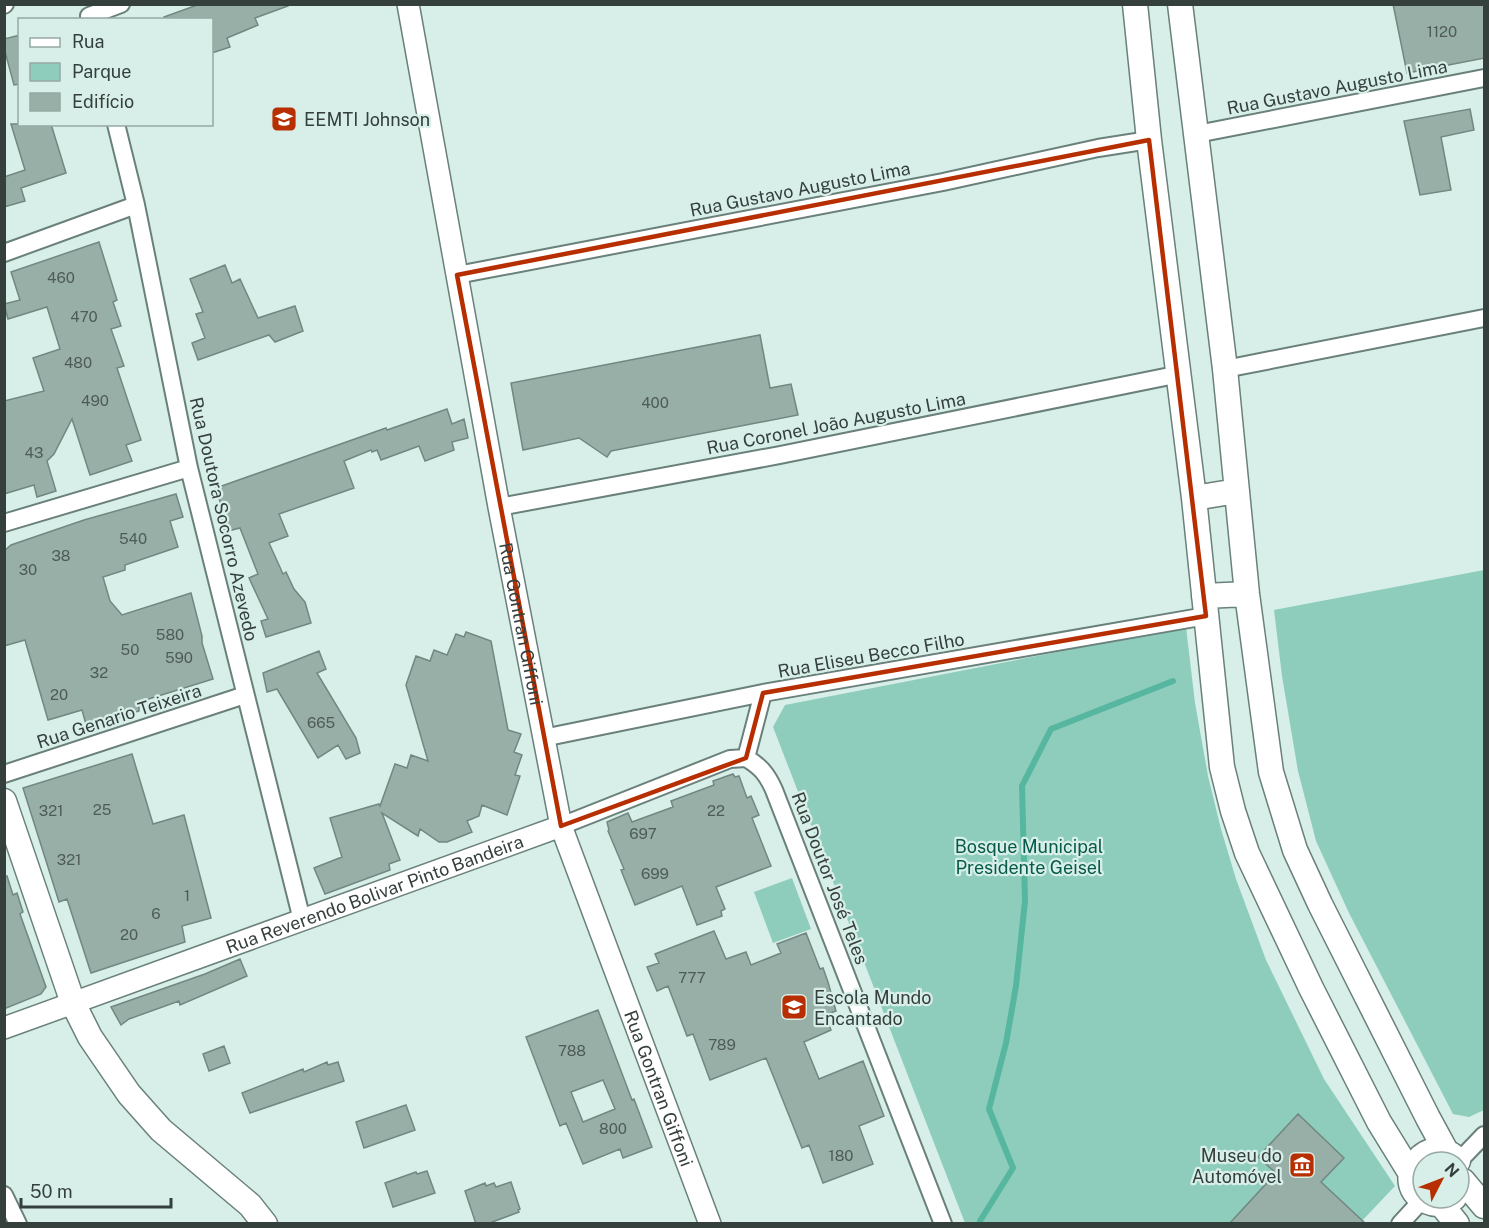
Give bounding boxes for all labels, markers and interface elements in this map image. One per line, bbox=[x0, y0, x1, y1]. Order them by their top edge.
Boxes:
legend bbox=[18, 18, 213, 126]
house number: 1120 bbox=[1427, 23, 1457, 40]
text: Rua bbox=[72, 31, 104, 52]
street label: Rua Gustavo Augusto Lima bbox=[1225, 55, 1449, 119]
text: Parque bbox=[72, 61, 132, 82]
text: Edifício bbox=[72, 91, 134, 112]
school or university icon: EEMTI Johnson bbox=[269, 104, 299, 134]
place label: EEMTI Johnson bbox=[304, 109, 430, 130]
street label: Rua Gustavo Augusto Lima bbox=[688, 157, 912, 221]
house number: 460 bbox=[47, 269, 75, 286]
house number: 470 bbox=[70, 308, 98, 325]
house number: 480 bbox=[64, 354, 92, 371]
street label: Rua Coronel João Augusto Lima bbox=[705, 388, 967, 458]
house number: 490 bbox=[81, 392, 109, 409]
house number: 400 bbox=[641, 394, 669, 411]
street label: Rua Doutora Socorro Azevedo bbox=[186, 395, 262, 643]
house number: 43 bbox=[25, 444, 43, 461]
house number: 540 bbox=[119, 530, 147, 547]
street label: Rua Gontran Giffoni bbox=[496, 541, 548, 707]
house number: 38 bbox=[51, 547, 71, 564]
house number: 30 bbox=[19, 561, 37, 578]
house number: 580 bbox=[156, 626, 184, 643]
street label: Rua Eliseu Becco Filho bbox=[776, 628, 966, 682]
house number: 50 bbox=[121, 641, 139, 658]
house number: 590 bbox=[165, 649, 193, 666]
house number: 32 bbox=[90, 664, 108, 681]
street label: Rua Genario Teixeira bbox=[34, 679, 204, 753]
house number: 20 bbox=[50, 686, 68, 703]
house number: 665 bbox=[307, 714, 335, 731]
street label: Rua Doutor José Teles bbox=[787, 789, 873, 967]
house number: 25 bbox=[93, 801, 111, 818]
house number: 321 bbox=[39, 802, 63, 819]
house number: 22 bbox=[707, 802, 725, 819]
house number: 697 bbox=[629, 825, 657, 842]
street label: Rua Reverendo Bolivar Pinto Bandeira bbox=[223, 830, 526, 957]
park label: Bosque Municipal Presidente Geisel bbox=[955, 836, 1103, 878]
house number: 321 bbox=[57, 851, 81, 868]
house number: 699 bbox=[641, 865, 669, 882]
house number: 1 bbox=[184, 887, 190, 904]
house number: 6 bbox=[151, 905, 161, 922]
house number: 20 bbox=[120, 926, 138, 943]
house number: 777 bbox=[678, 969, 706, 986]
place label: Escola Mundo Encantado bbox=[814, 987, 932, 1029]
school or university icon: Escola Mundo Encantado bbox=[779, 992, 809, 1022]
street label: Rua Gontran Giffoni bbox=[620, 1007, 698, 1169]
house number: 789 bbox=[708, 1036, 736, 1053]
house number: 788 bbox=[558, 1042, 586, 1059]
house number: 800 bbox=[599, 1120, 627, 1137]
place label: Museu do Automóvel bbox=[1192, 1145, 1282, 1187]
house number: 180 bbox=[829, 1147, 853, 1164]
museum icon: Museu do Automóvel bbox=[1287, 1150, 1317, 1180]
north arrow bbox=[1411, 1150, 1471, 1210]
text: N bbox=[1441, 1159, 1463, 1181]
scale bar bbox=[21, 1171, 171, 1209]
text: 50 m bbox=[30, 1181, 73, 1202]

